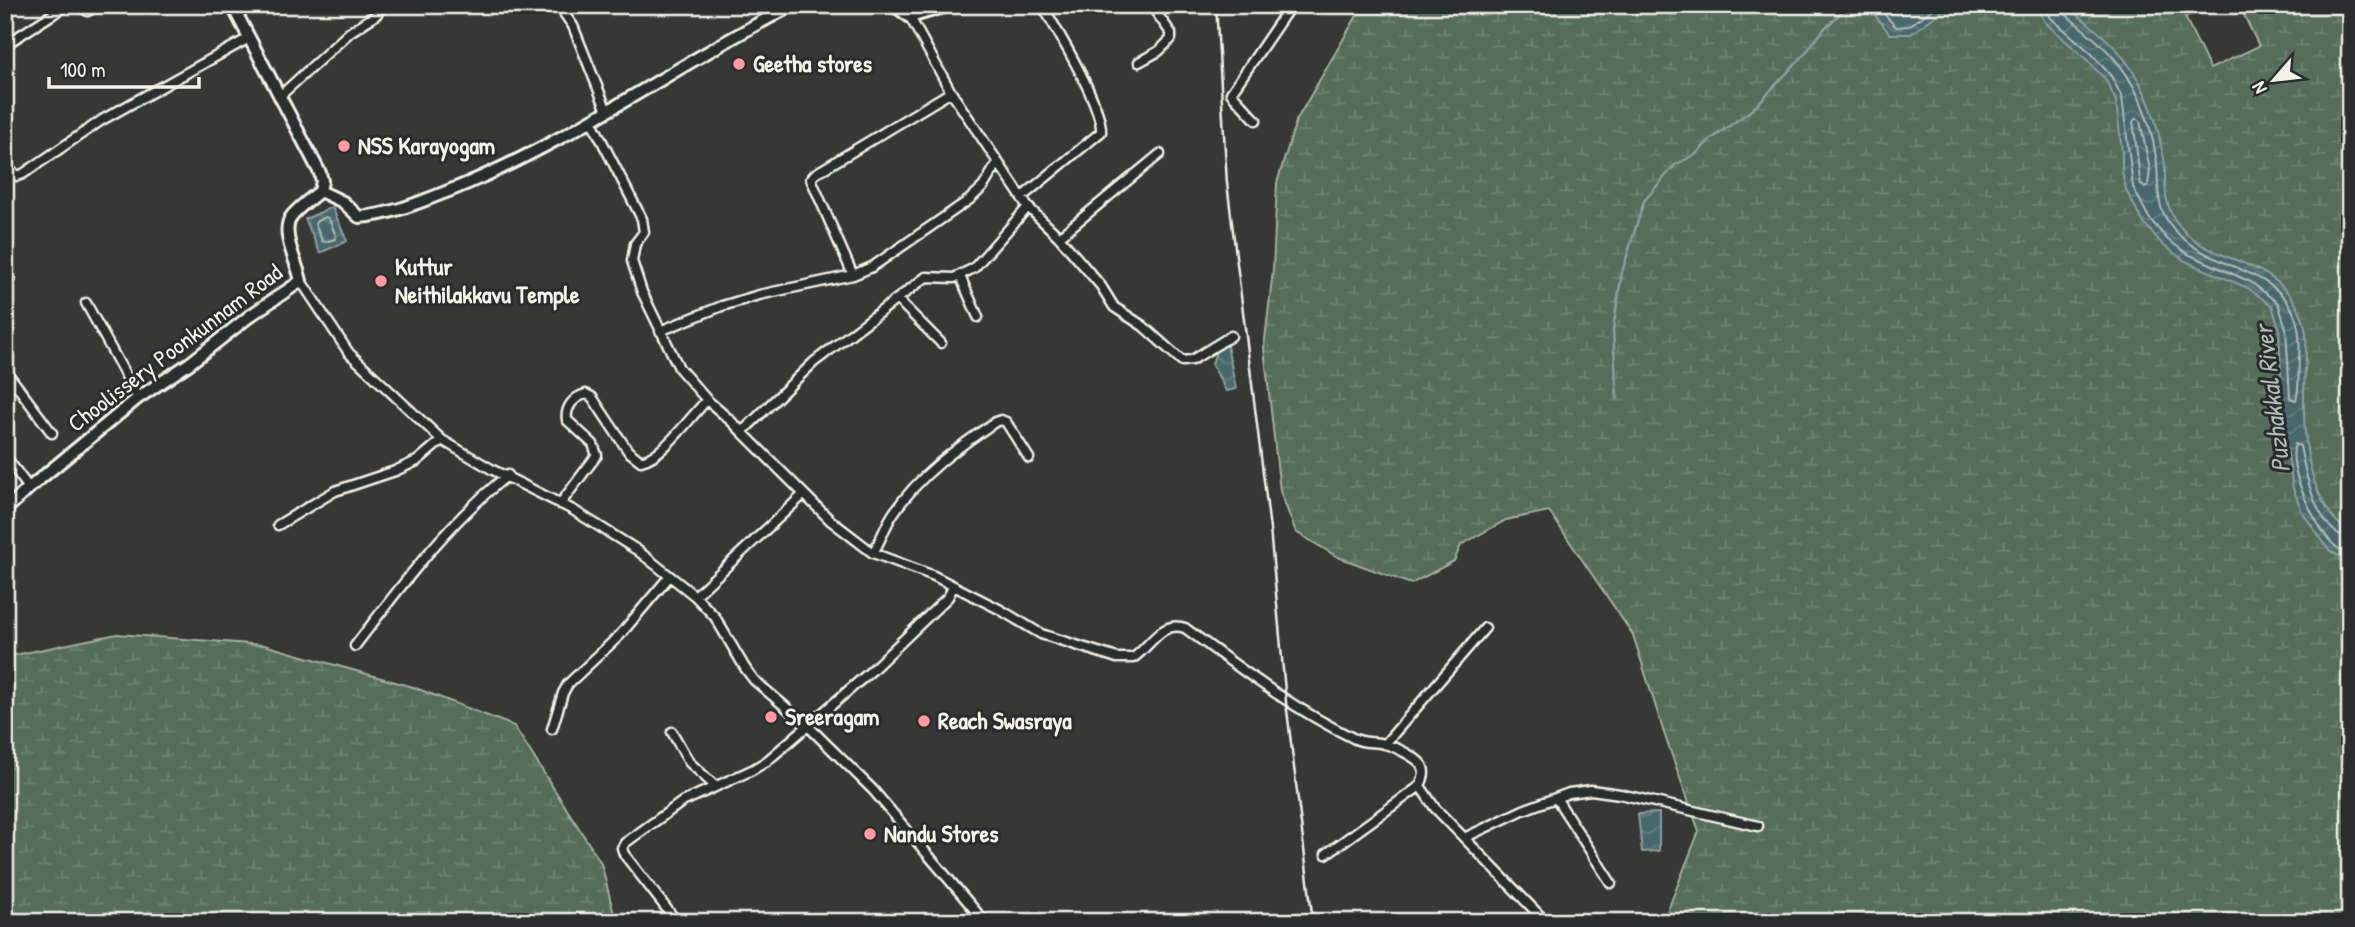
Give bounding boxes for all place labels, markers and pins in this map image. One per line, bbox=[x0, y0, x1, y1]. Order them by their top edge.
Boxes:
place label: Geetha stores bbox=[753, 47, 872, 79]
marker: Geetha stores bbox=[731, 56, 747, 72]
place label: NSS Karayogam bbox=[358, 129, 495, 162]
marker: NSS Karayogam bbox=[336, 138, 352, 154]
place label: Kuttur Neithilakkavu Temple bbox=[395, 250, 580, 311]
marker: Kuttur Neithilakkavu Temple bbox=[373, 273, 389, 289]
place label: Sreeragam bbox=[785, 700, 879, 733]
place label: Reach Swasraya bbox=[938, 704, 1072, 737]
marker: Sreeragam bbox=[763, 709, 779, 725]
marker: Reach Swasraya bbox=[916, 713, 932, 729]
place label: Nandu Stores bbox=[884, 817, 998, 849]
marker: Nandu Stores bbox=[862, 826, 878, 842]

